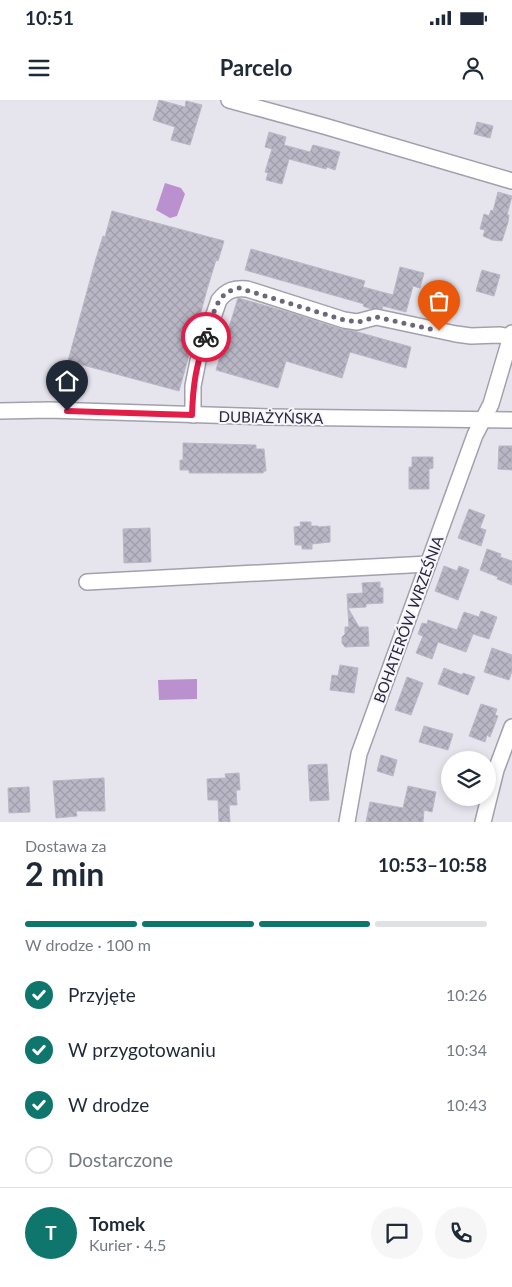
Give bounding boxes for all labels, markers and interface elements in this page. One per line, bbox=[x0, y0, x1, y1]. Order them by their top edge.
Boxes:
text: 10:51 bbox=[25, 6, 74, 29]
icon: menu bbox=[25, 54, 53, 82]
text: Parcelo bbox=[220, 54, 292, 81]
icon: person bbox=[459, 54, 487, 82]
pin bbox=[418, 280, 460, 331]
icon: bag bbox=[425, 287, 453, 315]
courier bbox=[181, 312, 231, 362]
icon: bike bbox=[192, 323, 220, 351]
pin bbox=[46, 360, 88, 411]
icon: home bbox=[53, 367, 81, 395]
street label: DUBIAŻYŃSKA bbox=[219, 407, 324, 427]
street label: BOHATERÓW WRZEŚNIA bbox=[369, 532, 447, 705]
map controls bbox=[441, 751, 496, 806]
button: layers bbox=[441, 751, 496, 806]
text: Dostawa za bbox=[25, 836, 106, 855]
text: 10:53–10:58 bbox=[378, 853, 487, 876]
text: 2 min bbox=[25, 854, 104, 893]
text: W drodze · 100 m bbox=[25, 935, 151, 954]
icon: check bbox=[25, 981, 53, 1009]
text: Przyjęte bbox=[68, 983, 136, 1006]
text: 10:26 bbox=[446, 985, 487, 1004]
icon: check bbox=[25, 1036, 53, 1064]
text: W przygotowaniu bbox=[68, 1038, 216, 1061]
text: 10:34 bbox=[446, 1040, 487, 1059]
icon: check bbox=[25, 1091, 53, 1119]
text: W drodze bbox=[68, 1093, 149, 1116]
text: 10:43 bbox=[446, 1095, 487, 1114]
text: Dostarczone bbox=[68, 1148, 173, 1171]
button: chat bbox=[371, 1207, 423, 1259]
button: phone bbox=[435, 1207, 487, 1259]
text: Tomek bbox=[89, 1212, 145, 1235]
text: T bbox=[45, 1221, 57, 1244]
text: Kurier · 4.5 bbox=[89, 1235, 166, 1254]

